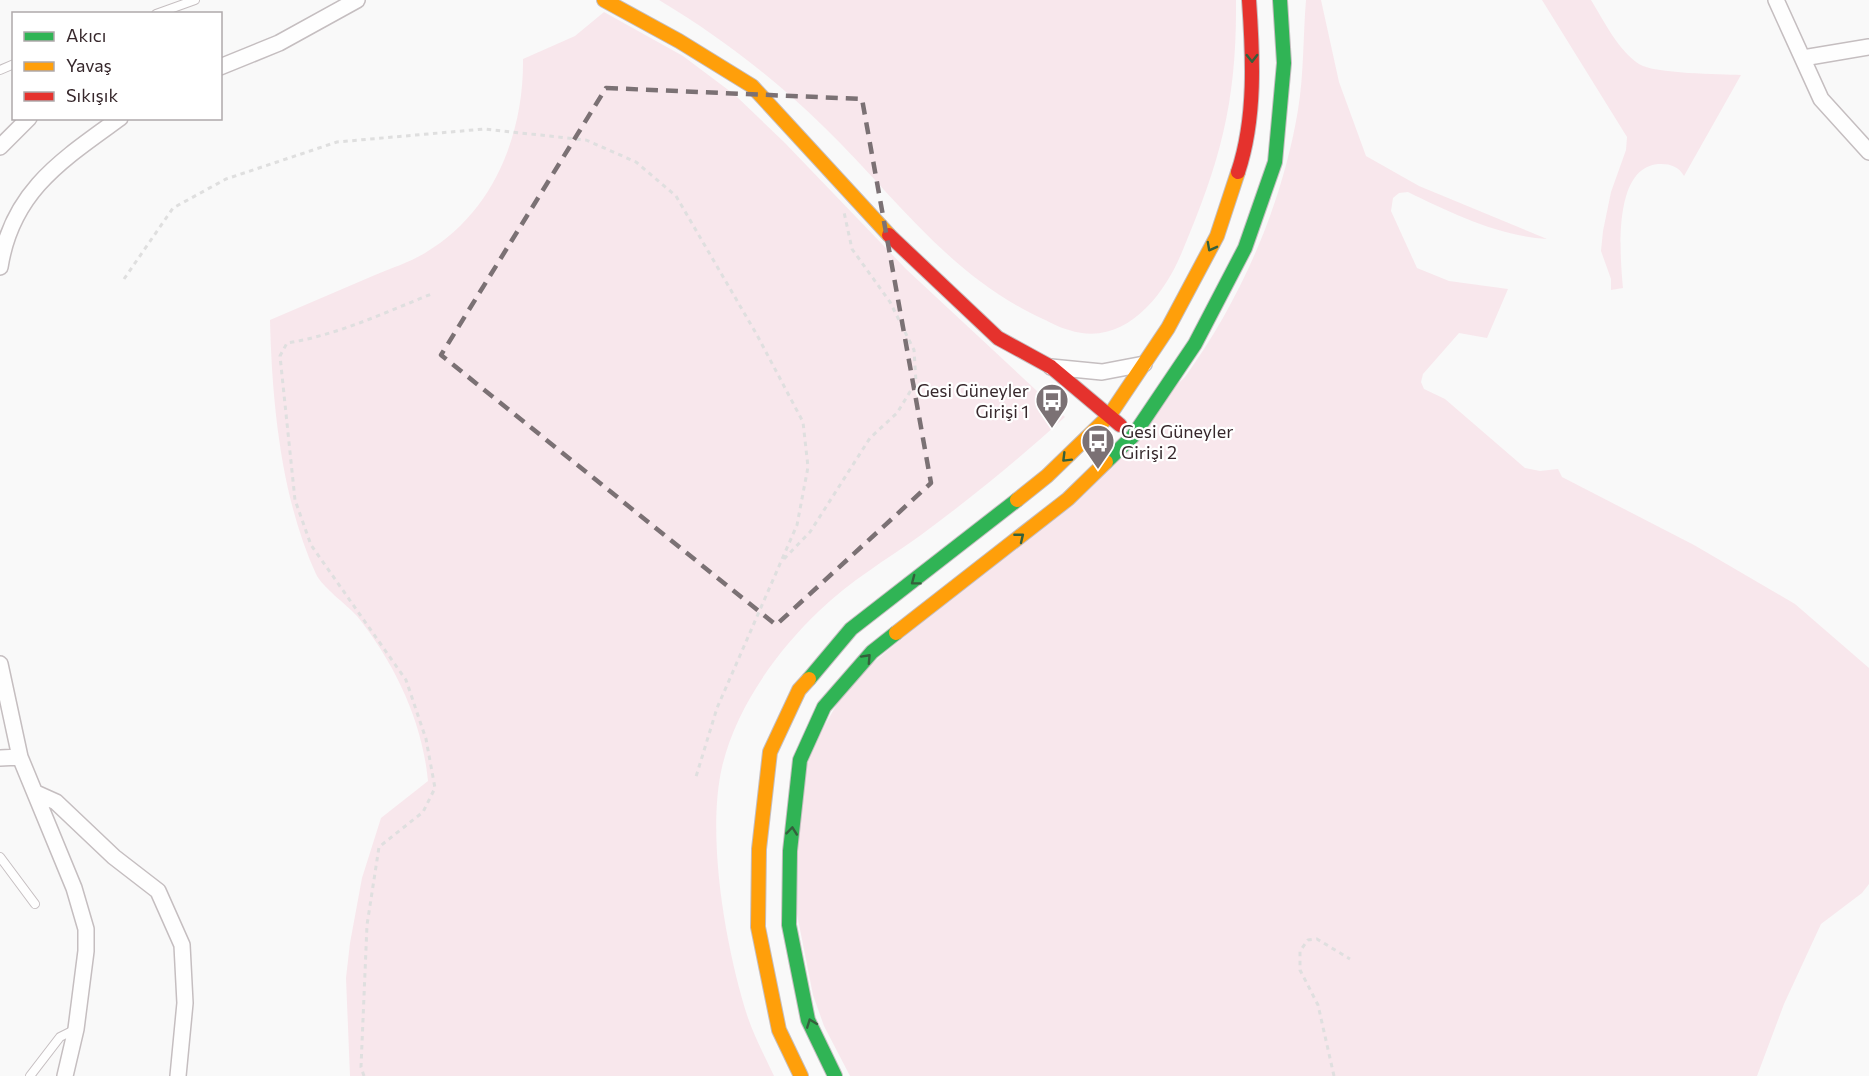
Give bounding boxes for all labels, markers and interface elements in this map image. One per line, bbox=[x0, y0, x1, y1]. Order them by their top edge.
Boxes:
legend bbox=[12, 12, 222, 120]
text: Akıcı bbox=[66, 24, 106, 46]
text: Yavaş bbox=[66, 54, 112, 76]
one-way arrow bbox=[1246, 54, 1259, 63]
text: Sıkışık bbox=[66, 84, 118, 106]
one-way arrow bbox=[1207, 241, 1218, 251]
place label: Gesi Güneyler Girişi 1 bbox=[917, 379, 1029, 422]
bus stop icon: Gesi Güneyler Girişi 1 bbox=[1034, 382, 1070, 429]
place label: Gesi Güneyler Girişi 2 bbox=[1121, 420, 1233, 463]
bus stop icon: Gesi Güneyler Girişi 2 bbox=[1080, 423, 1116, 470]
one-way arrow bbox=[1062, 451, 1072, 462]
one-way arrow bbox=[1014, 534, 1025, 545]
one-way arrow bbox=[910, 574, 921, 585]
one-way arrow bbox=[860, 654, 871, 665]
one-way arrow bbox=[785, 826, 798, 835]
one-way arrow bbox=[806, 1018, 818, 1029]

